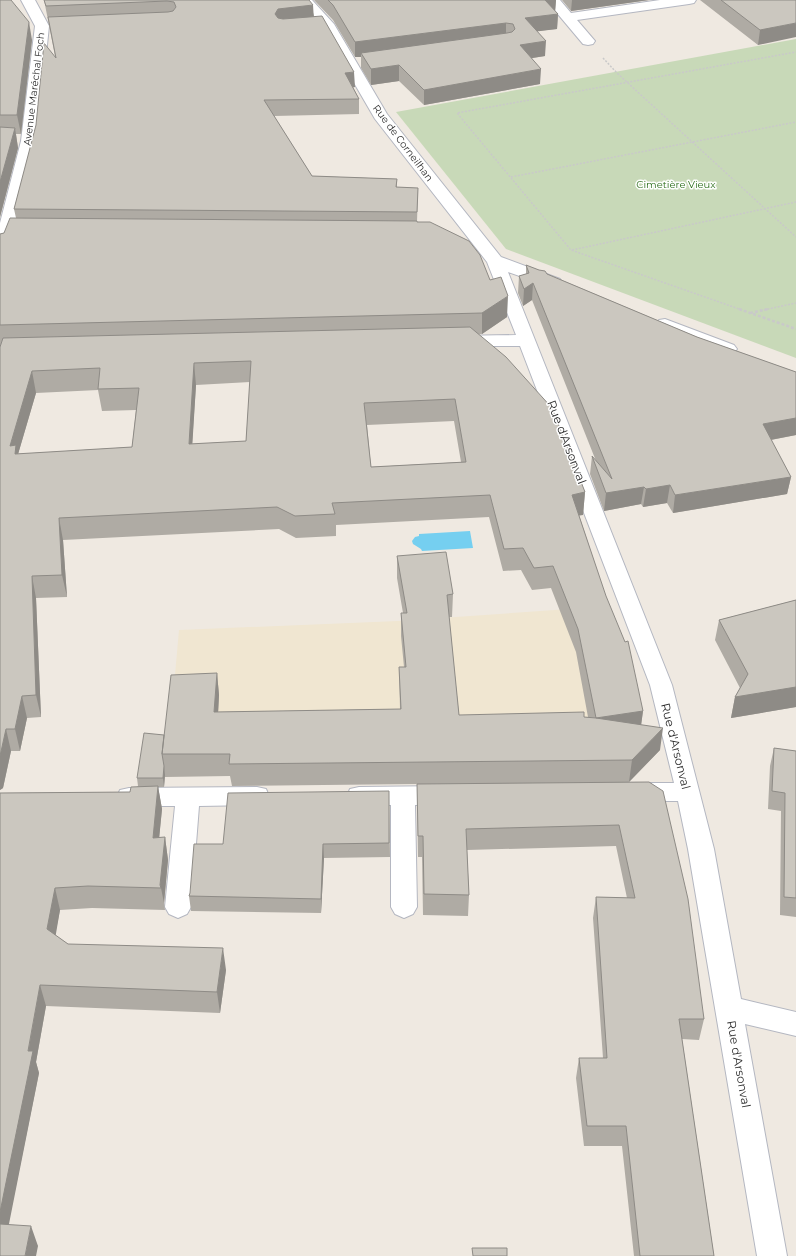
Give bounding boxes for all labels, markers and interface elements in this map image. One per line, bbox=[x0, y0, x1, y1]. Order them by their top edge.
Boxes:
street label: Avenue Maréchal Foch bbox=[21, 32, 47, 146]
street label: Rue de Corneilhan bbox=[370, 102, 436, 184]
park label: Cimetière Vieux bbox=[636, 178, 716, 191]
street label: Rue d'Arsonval bbox=[544, 398, 590, 486]
street label: Rue d'Arsonval bbox=[658, 701, 694, 791]
street label: Rue d'Arsonval bbox=[724, 1019, 754, 1109]

